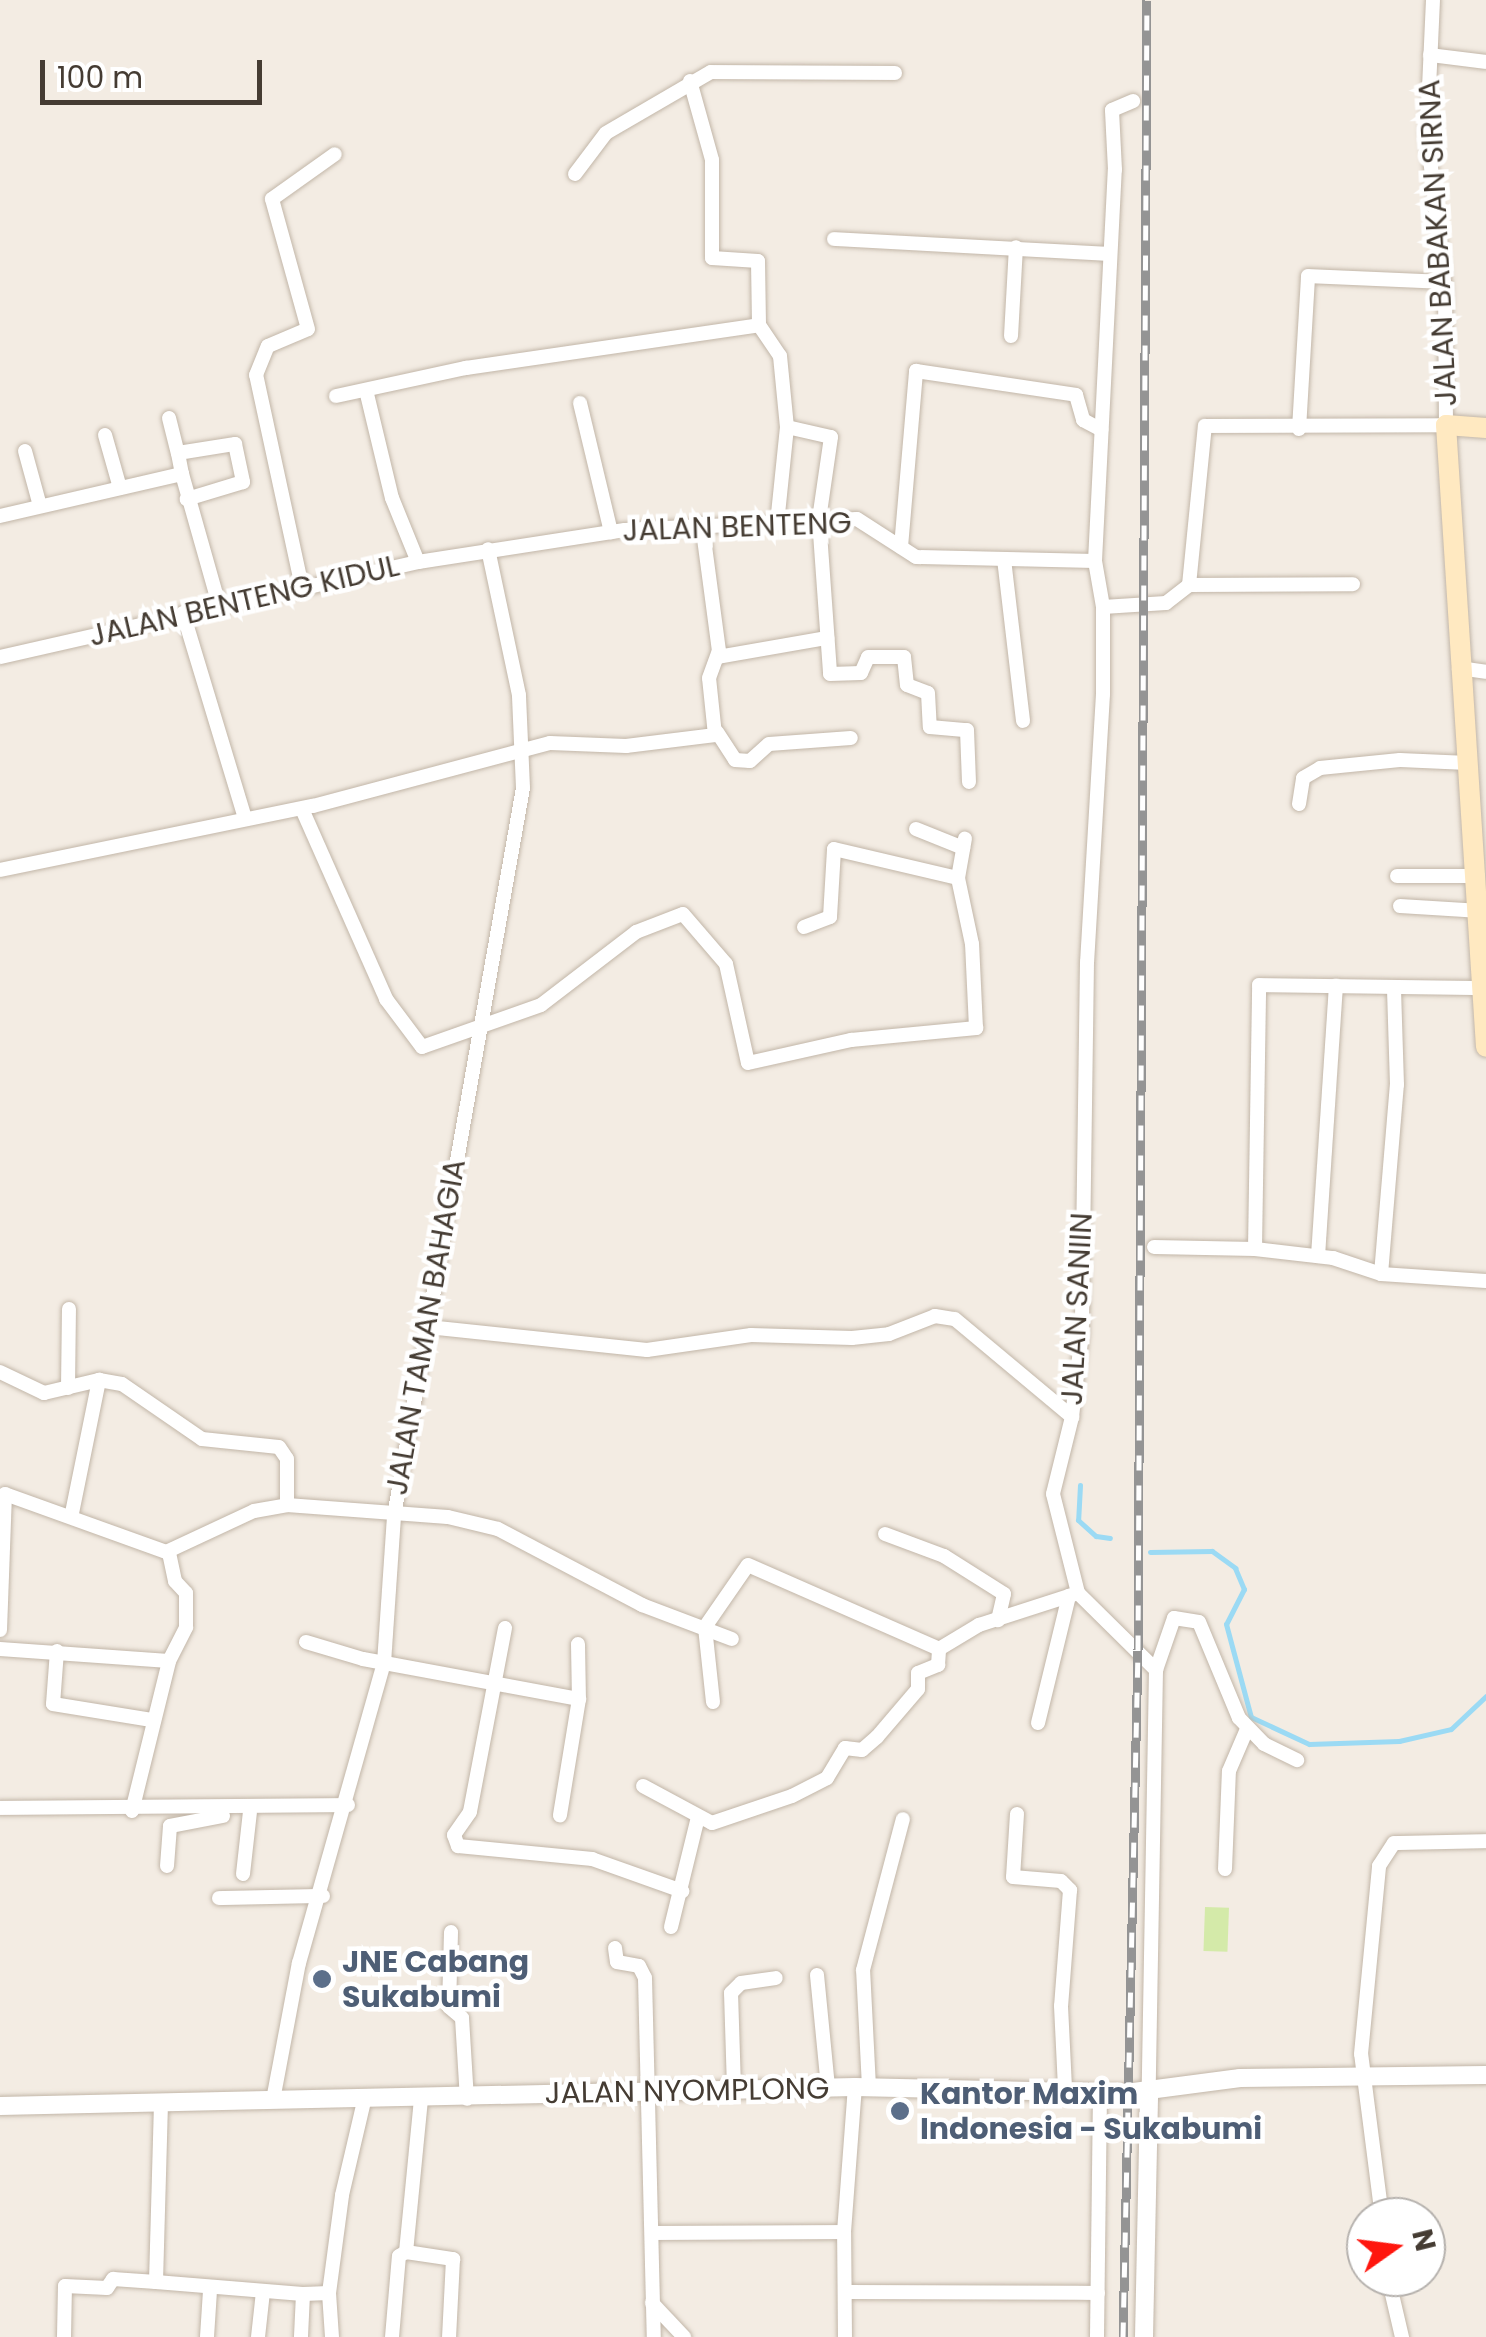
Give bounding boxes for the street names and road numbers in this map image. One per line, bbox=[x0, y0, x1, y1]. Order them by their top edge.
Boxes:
street label: JALAN BABAKAN SIRNA bbox=[1411, 79, 1465, 407]
street label: JALAN BENTENG bbox=[622, 505, 852, 549]
street label: JALAN BENTENG KIDUL bbox=[85, 548, 403, 654]
street label: JALAN TAMAN BAHAGIA bbox=[379, 1156, 473, 1498]
street label: JALAN SANIIN bbox=[1054, 1212, 1100, 1406]
street label: JALAN NYOMPLONG bbox=[544, 2071, 830, 2111]

